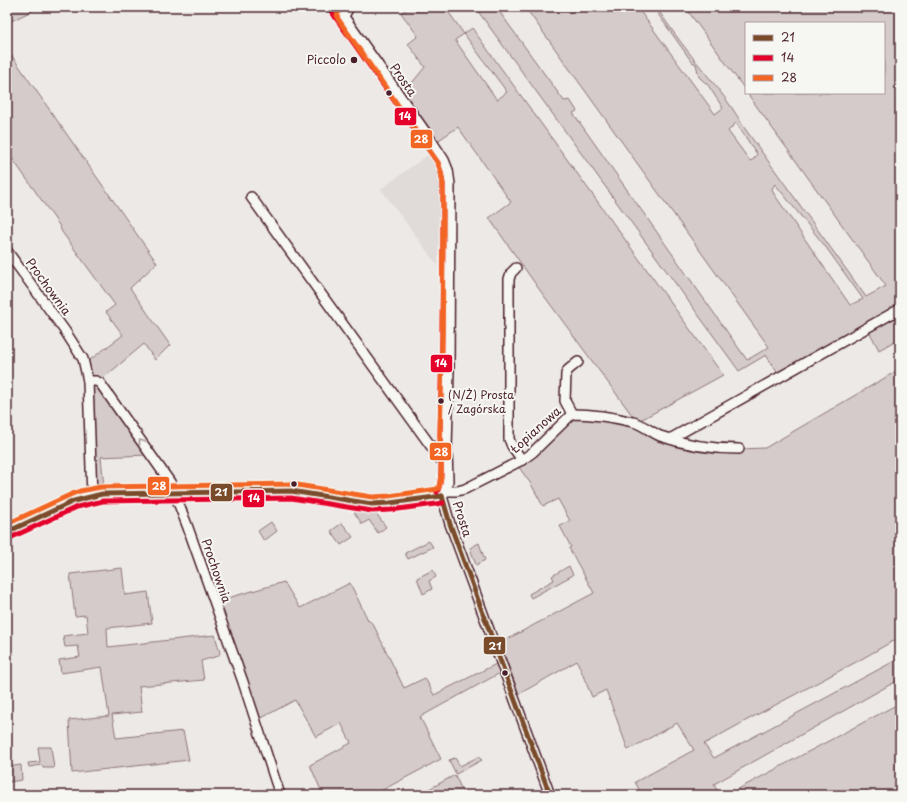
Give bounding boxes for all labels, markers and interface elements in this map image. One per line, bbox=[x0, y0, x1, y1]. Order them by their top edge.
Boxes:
legend bbox=[745, 22, 885, 94]
text: 21 bbox=[781, 28, 795, 46]
text: 14 bbox=[781, 48, 794, 66]
place label: Piccolo bbox=[307, 50, 346, 68]
marker: Piccolo bbox=[349, 55, 359, 65]
street label: Prosta bbox=[386, 59, 422, 100]
text: 28 bbox=[781, 68, 797, 86]
unlabelled marker bbox=[384, 88, 394, 98]
line badge: 14 bbox=[394, 107, 417, 126]
text: 14 bbox=[399, 107, 412, 124]
line badge: 28 bbox=[410, 129, 433, 149]
text: 28 bbox=[414, 130, 428, 147]
street label: Prochownia bbox=[22, 254, 76, 319]
line badge: 14 bbox=[430, 354, 453, 373]
text: 14 bbox=[435, 354, 448, 371]
place label: (N/Ż) Prosta / Zagórska bbox=[448, 386, 514, 417]
marker: (N/Ż) Prosta / Zagórska bbox=[436, 396, 446, 406]
street label: Łopianowa bbox=[505, 401, 565, 458]
one-way arrow bbox=[139, 439, 146, 446]
line badge: 28 bbox=[429, 442, 452, 461]
text: 28 bbox=[434, 443, 448, 460]
line badge: 28 bbox=[147, 476, 170, 496]
text: 28 bbox=[152, 477, 166, 494]
unlabelled marker bbox=[289, 479, 299, 489]
line badge: 21 bbox=[210, 483, 233, 502]
text: 21 bbox=[215, 483, 227, 500]
line badge: 14 bbox=[242, 489, 265, 508]
text: 14 bbox=[248, 489, 261, 506]
street label: Prosta bbox=[449, 498, 477, 539]
street label: Prochownia bbox=[197, 536, 237, 606]
line badge: 21 bbox=[483, 636, 506, 655]
text: 21 bbox=[489, 637, 501, 654]
unlabelled marker bbox=[500, 668, 510, 678]

